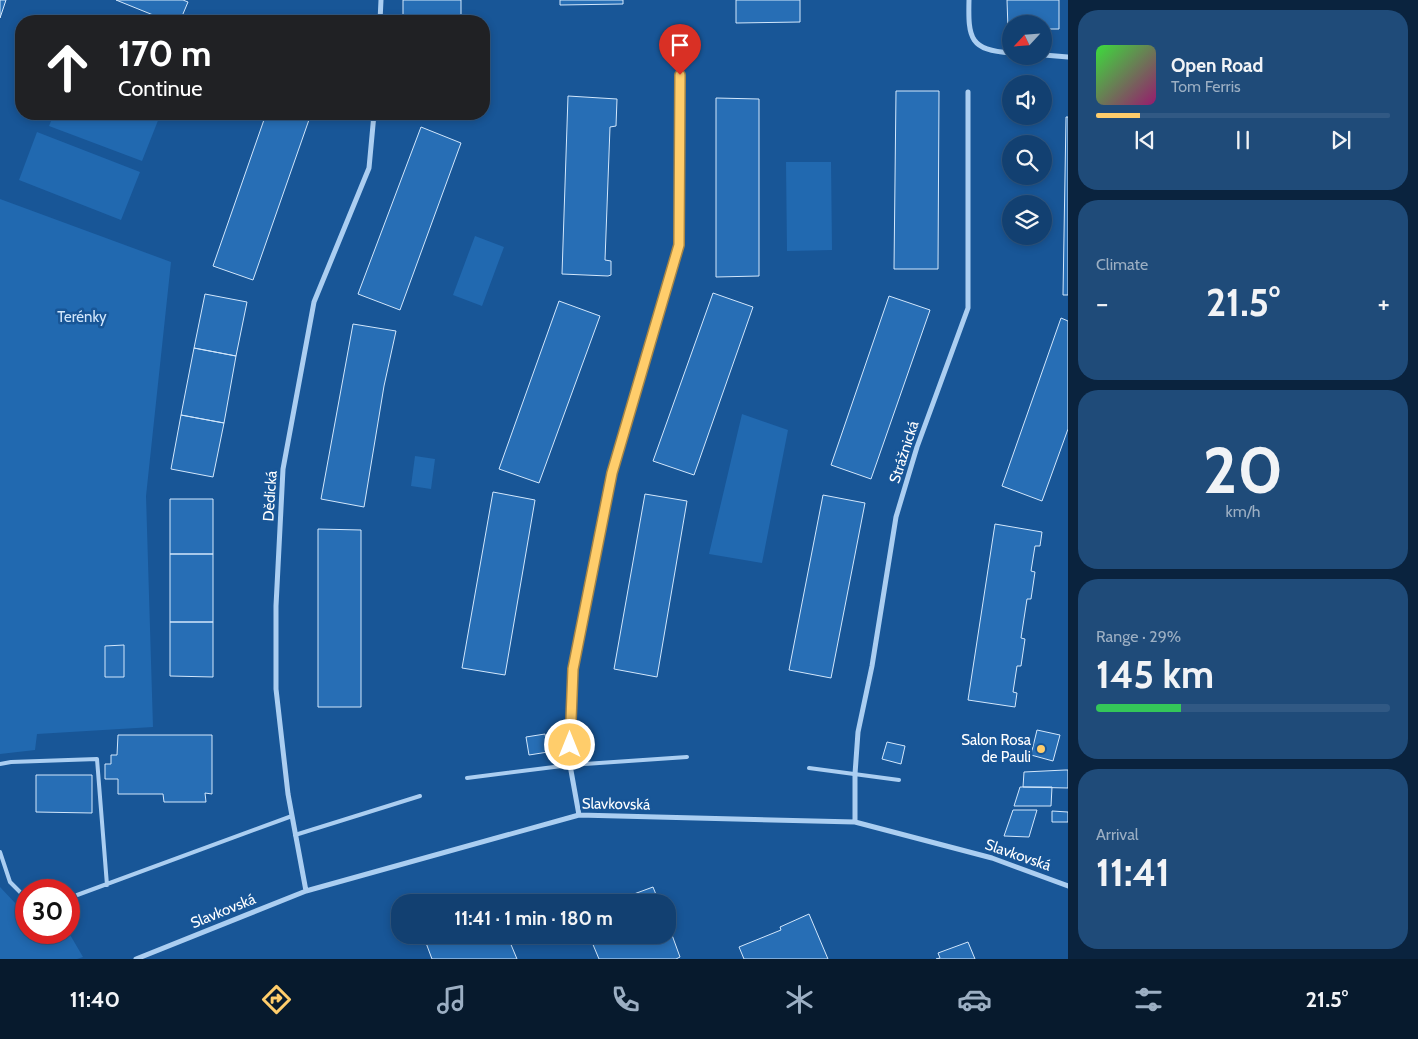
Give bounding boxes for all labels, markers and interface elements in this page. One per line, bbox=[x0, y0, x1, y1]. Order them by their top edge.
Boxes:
north arrow bbox=[1002, 15, 1052, 65]
map controls bbox=[1002, 15, 1052, 245]
pin bbox=[659, 24, 701, 75]
icon: arrive bbox=[666, 31, 694, 59]
text: 170 m bbox=[118, 32, 211, 75]
icon: ahead bbox=[35, 35, 100, 100]
text: Open Road bbox=[1171, 54, 1263, 77]
text: Continue bbox=[118, 75, 203, 102]
button: sound bbox=[1002, 75, 1052, 125]
text: Tom Ferris bbox=[1171, 77, 1241, 96]
icon: previous bbox=[1131, 126, 1159, 154]
icon: pause bbox=[1229, 126, 1257, 154]
icon: next bbox=[1327, 126, 1355, 154]
button: search bbox=[1002, 135, 1052, 185]
button: layers bbox=[1002, 195, 1052, 245]
text: Climate bbox=[1096, 255, 1148, 274]
text: 21.5° bbox=[1206, 279, 1280, 326]
text: − bbox=[1096, 286, 1108, 320]
text: + bbox=[1378, 286, 1390, 320]
park label: Terénky bbox=[57, 308, 107, 326]
street label: Strážnická bbox=[885, 418, 923, 486]
text: 20 bbox=[1203, 430, 1283, 509]
street label: Dědická bbox=[259, 469, 281, 522]
text: km/h bbox=[1225, 502, 1261, 521]
text: Range · 29% bbox=[1096, 627, 1181, 646]
text: 145 km bbox=[1096, 651, 1214, 698]
position arrow bbox=[543, 718, 595, 770]
place label: Salon Rosa de Pauli bbox=[961, 731, 1032, 766]
marker: Salon Rosa de Pauli bbox=[1035, 743, 1047, 755]
street label: Slavkovská bbox=[582, 794, 651, 814]
text: Arrival bbox=[1096, 825, 1139, 844]
street label: Slavkovská bbox=[983, 835, 1054, 875]
text: 11:41 bbox=[1096, 849, 1170, 896]
speed limit sign: 30 bbox=[15, 879, 80, 944]
street label: Slavkovská bbox=[188, 890, 259, 932]
text: 11:41 · 1 min · 180 m bbox=[454, 907, 613, 930]
icon: directions bbox=[259, 982, 294, 1017]
icon: music bbox=[434, 982, 469, 1017]
icon: phone bbox=[608, 982, 643, 1017]
icon: climate bbox=[782, 982, 817, 1017]
icon: car bbox=[957, 982, 992, 1017]
icon: filters bbox=[1131, 982, 1166, 1017]
text: 11:40 bbox=[70, 986, 120, 1013]
text: 21.5° bbox=[1305, 986, 1348, 1013]

